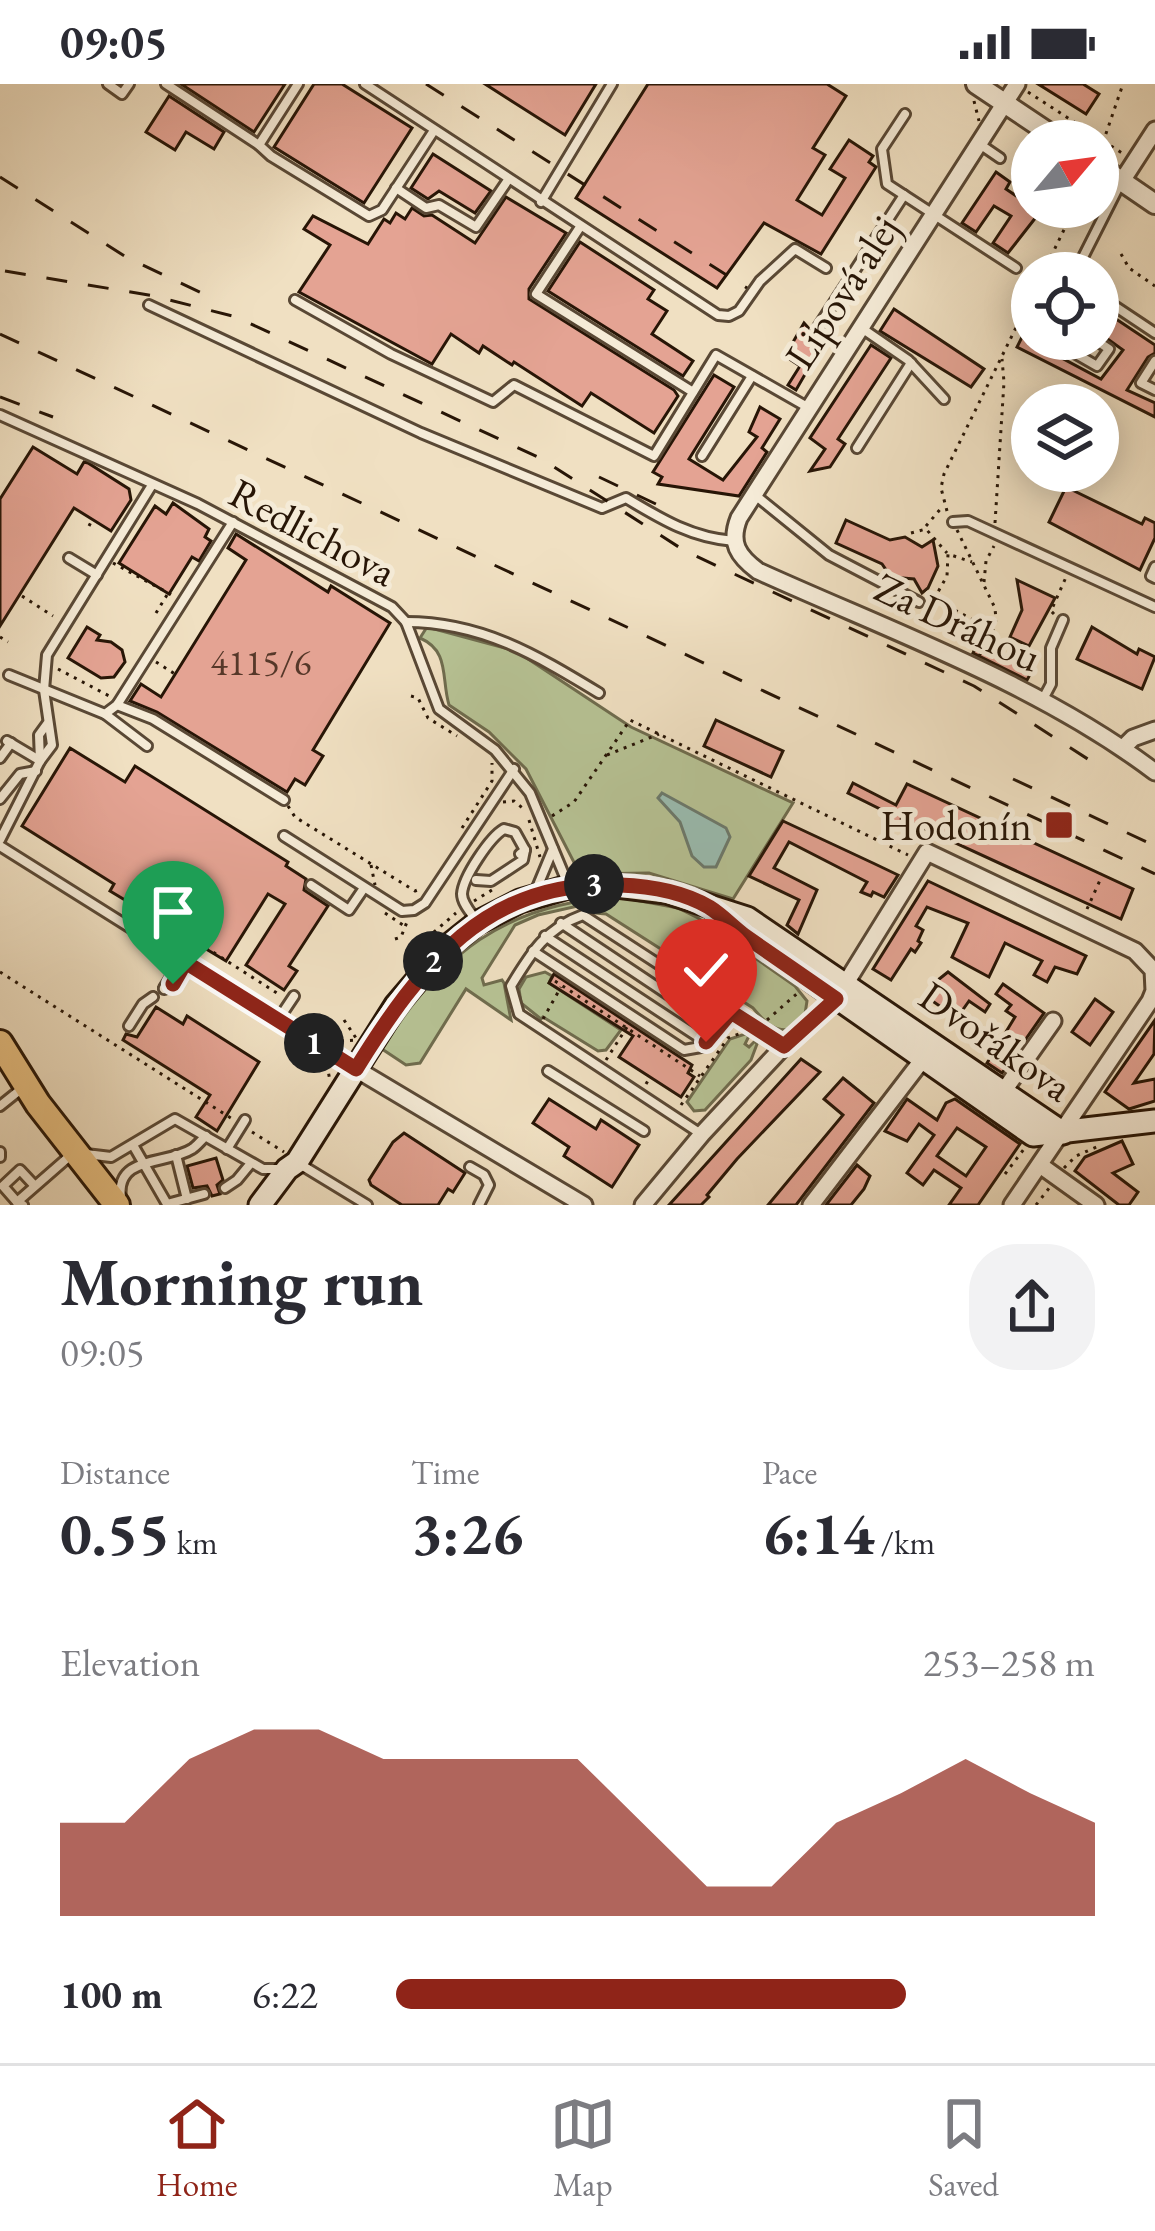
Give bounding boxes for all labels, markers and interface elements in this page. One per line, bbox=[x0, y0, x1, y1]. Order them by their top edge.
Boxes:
text: 09:05 bbox=[60, 13, 168, 71]
north arrow bbox=[1011, 120, 1119, 228]
map controls bbox=[1011, 120, 1119, 492]
street label: Lipová alej bbox=[772, 205, 912, 379]
button: locate bbox=[1011, 252, 1119, 360]
button: layers bbox=[1011, 384, 1119, 492]
street label: Redlichova bbox=[220, 465, 406, 599]
street label: Za Dráhou bbox=[866, 560, 1050, 684]
house number: 4115/6 bbox=[211, 639, 311, 686]
place label: Hodonín bbox=[881, 798, 1032, 853]
marker: Hodonín bbox=[1043, 809, 1075, 841]
pin: 3 bbox=[564, 854, 624, 914]
pin bbox=[122, 861, 224, 984]
text: 3 bbox=[585, 862, 603, 905]
icon: arrive bbox=[140, 879, 206, 945]
pin bbox=[655, 919, 757, 1042]
pin: 2 bbox=[403, 931, 463, 991]
icon: check bbox=[673, 937, 739, 1003]
text: 2 bbox=[424, 939, 442, 982]
street label: Dvořákova bbox=[909, 968, 1084, 1114]
pin: 1 bbox=[284, 1013, 344, 1073]
text: 1 bbox=[305, 1021, 323, 1064]
text: Morning run bbox=[60, 1239, 424, 1325]
button: share bbox=[969, 1244, 1095, 1370]
text: 09:05 bbox=[60, 1327, 145, 1378]
text: Distance bbox=[60, 1451, 170, 1494]
text: Time bbox=[411, 1451, 480, 1494]
text: Pace bbox=[762, 1451, 817, 1494]
text: 0.55 bbox=[60, 1494, 170, 1572]
text: 3:26 bbox=[411, 1494, 523, 1572]
text: 6:14 bbox=[762, 1494, 874, 1572]
text: km bbox=[170, 1521, 218, 1564]
text: /km bbox=[874, 1521, 935, 1564]
text: Elevation bbox=[60, 1637, 200, 1688]
text: 253–258 m bbox=[923, 1637, 1095, 1688]
text: 100 m bbox=[60, 1969, 163, 2020]
text: 6:22 bbox=[252, 1969, 318, 2020]
tab: Home bbox=[156, 2091, 238, 2206]
tab: Map bbox=[550, 2091, 616, 2206]
tab: Saved bbox=[928, 2091, 999, 2206]

